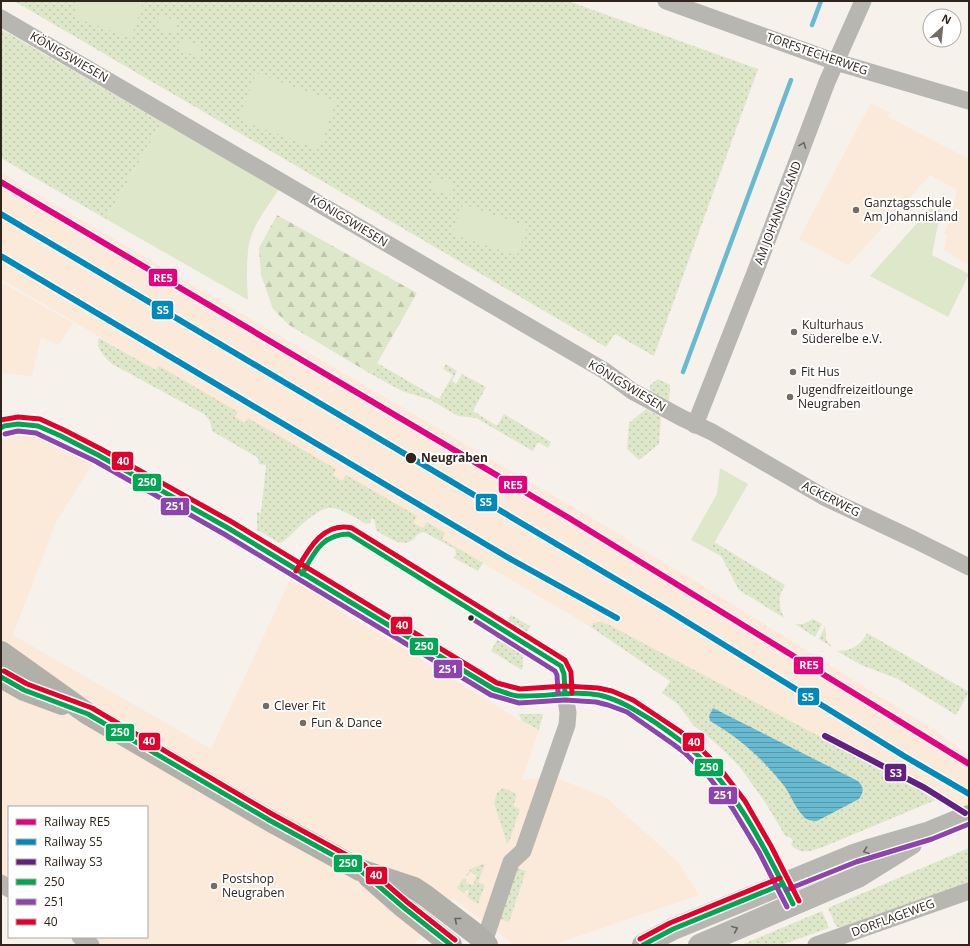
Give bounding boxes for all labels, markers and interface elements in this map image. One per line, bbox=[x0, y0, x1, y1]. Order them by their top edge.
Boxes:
north arrow bbox=[922, 8, 962, 48]
text: N bbox=[939, 10, 954, 27]
street label: KÖNIGSWIESEN bbox=[27, 27, 112, 86]
street label: TORFSTECHERWEG bbox=[764, 28, 870, 79]
one-way arrow bbox=[799, 142, 807, 149]
street label: AM JOHANNISLAND bbox=[750, 158, 805, 267]
street label: KÖNIGSWIESEN bbox=[307, 191, 391, 250]
place label: Ganztagsschule Am Johannisland bbox=[864, 194, 958, 225]
marker: Ganztagsschule Am Johannisland bbox=[851, 205, 861, 215]
line badge: RE5 bbox=[148, 268, 178, 287]
text: RE5 bbox=[153, 270, 173, 285]
line badge: S5 bbox=[151, 300, 174, 320]
text: S5 bbox=[157, 302, 169, 317]
place label: Kulturhaus Süderelbe e.V. bbox=[802, 316, 882, 347]
marker: Kulturhaus Süderelbe e.V. bbox=[789, 327, 799, 337]
street label: KÖNIGSWIESEN bbox=[585, 356, 669, 415]
place label: Fit Hus bbox=[801, 363, 840, 380]
marker: Fit Hus bbox=[788, 367, 798, 377]
place label: Jugendfreizeitlounge Neugraben bbox=[797, 381, 913, 412]
marker: Jugendfreizeitlounge Neugraben bbox=[785, 392, 795, 402]
place label: Neugraben bbox=[421, 449, 488, 466]
line badge: 40 bbox=[111, 451, 134, 471]
marker: Neugraben bbox=[404, 451, 418, 465]
text: 40 bbox=[117, 453, 129, 468]
line badge: 250 bbox=[132, 473, 162, 492]
text: 250 bbox=[138, 474, 156, 489]
line badge: RE5 bbox=[498, 475, 528, 494]
text: RE5 bbox=[503, 477, 523, 492]
street label: ACKERWEG bbox=[799, 477, 863, 520]
line badge: S5 bbox=[475, 493, 498, 512]
text: S5 bbox=[480, 494, 492, 509]
line badge: 251 bbox=[160, 497, 190, 516]
text: 251 bbox=[166, 498, 184, 513]
unlabelled marker bbox=[466, 613, 476, 623]
line badge: 40 bbox=[390, 616, 413, 635]
text: 40 bbox=[396, 617, 408, 632]
line badge: 250 bbox=[409, 637, 439, 656]
text: 250 bbox=[415, 638, 433, 653]
line badge: RE5 bbox=[793, 656, 824, 675]
text: RE5 bbox=[799, 657, 819, 672]
line badge: 251 bbox=[433, 659, 463, 679]
text: 251 bbox=[439, 661, 457, 676]
line badge: S5 bbox=[797, 687, 820, 706]
text: S5 bbox=[802, 689, 814, 704]
place label: Clever Fit bbox=[274, 697, 326, 714]
marker: Clever Fit bbox=[261, 701, 271, 711]
place label: Fun & Dance bbox=[311, 714, 382, 731]
marker: Fun & Dance bbox=[298, 718, 308, 728]
line badge: 250 bbox=[105, 723, 135, 742]
text: 250 bbox=[111, 724, 129, 739]
line badge: 40 bbox=[138, 732, 161, 751]
line badge: 40 bbox=[682, 732, 705, 752]
text: 40 bbox=[143, 733, 155, 748]
text: 40 bbox=[688, 734, 700, 749]
line badge: 250 bbox=[694, 758, 724, 777]
text: 250 bbox=[700, 759, 718, 774]
line badge: S3 bbox=[884, 763, 907, 782]
text: S3 bbox=[890, 765, 902, 780]
line badge: 251 bbox=[708, 786, 738, 805]
text: 251 bbox=[714, 787, 732, 802]
legend bbox=[8, 806, 148, 938]
text: Railway RE5 bbox=[44, 813, 110, 830]
text: Railway S5 bbox=[44, 833, 103, 850]
one-way arrow bbox=[862, 846, 869, 855]
text: Railway S3 bbox=[44, 853, 103, 870]
line badge: 250 bbox=[333, 854, 363, 873]
text: 250 bbox=[339, 855, 357, 870]
line badge: 40 bbox=[365, 866, 388, 885]
text: 40 bbox=[370, 867, 382, 882]
place label: Postshop Neugraben bbox=[222, 870, 285, 901]
text: 250 bbox=[44, 873, 65, 890]
marker: Postshop Neugraben bbox=[209, 881, 219, 891]
text: 251 bbox=[44, 893, 65, 910]
street label: DORFLAGEWEG bbox=[849, 895, 937, 940]
text: 40 bbox=[44, 913, 58, 930]
one-way arrow bbox=[455, 917, 462, 924]
one-way arrow bbox=[731, 926, 739, 934]

